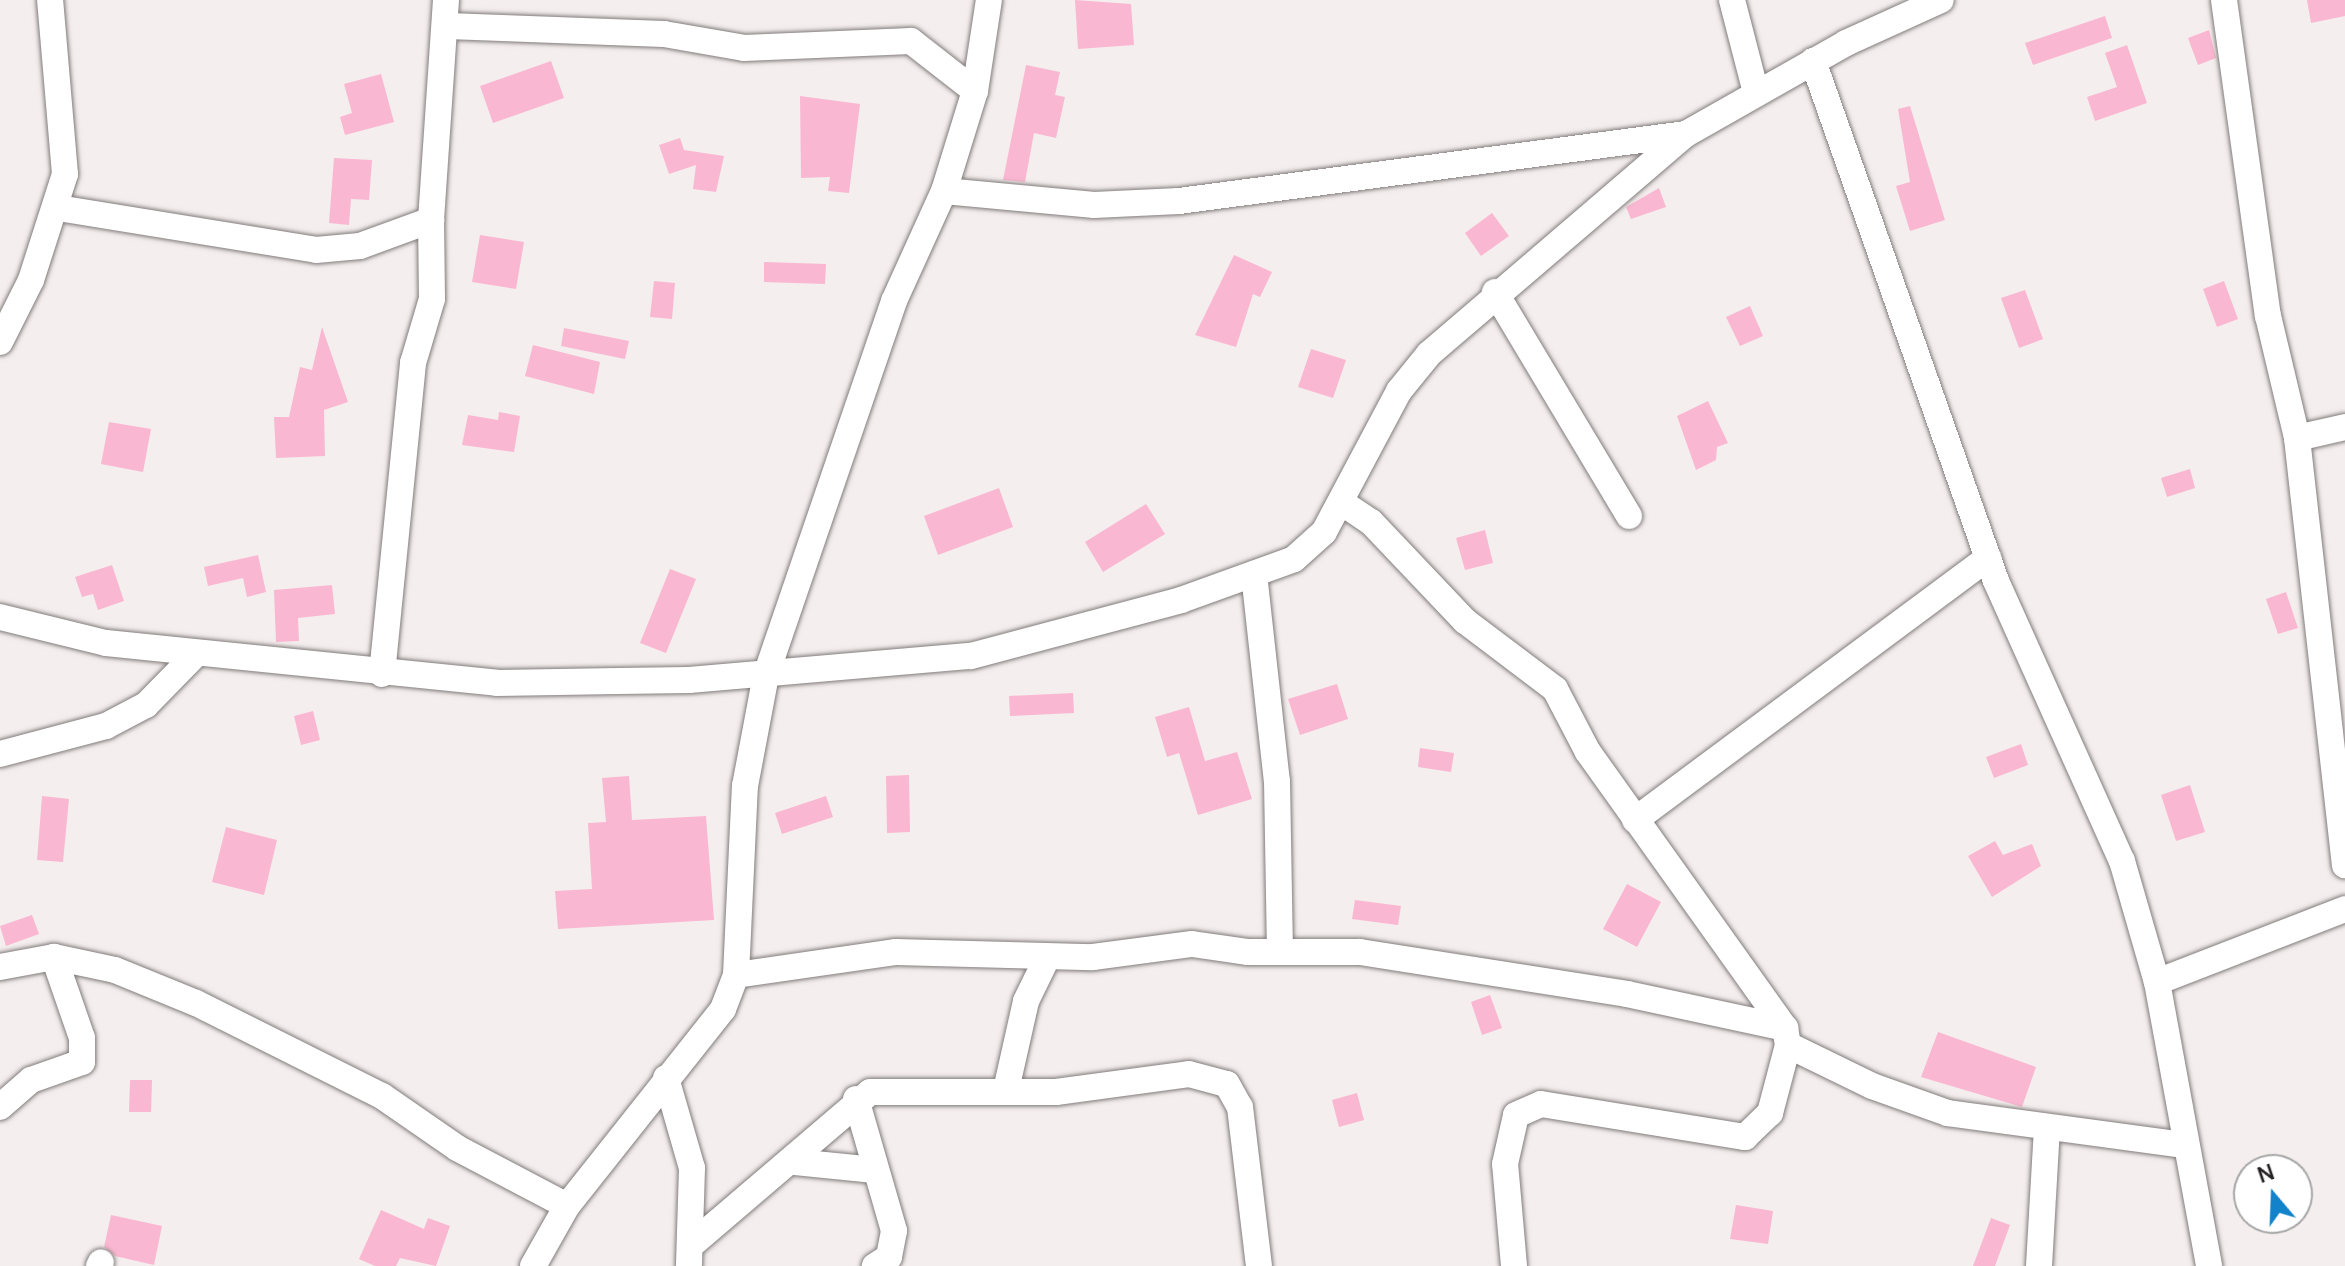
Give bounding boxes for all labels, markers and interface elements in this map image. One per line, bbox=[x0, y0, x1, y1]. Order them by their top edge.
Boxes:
north arrow bbox=[2233, 1154, 2313, 1234]
text: N bbox=[2253, 1156, 2278, 1190]

